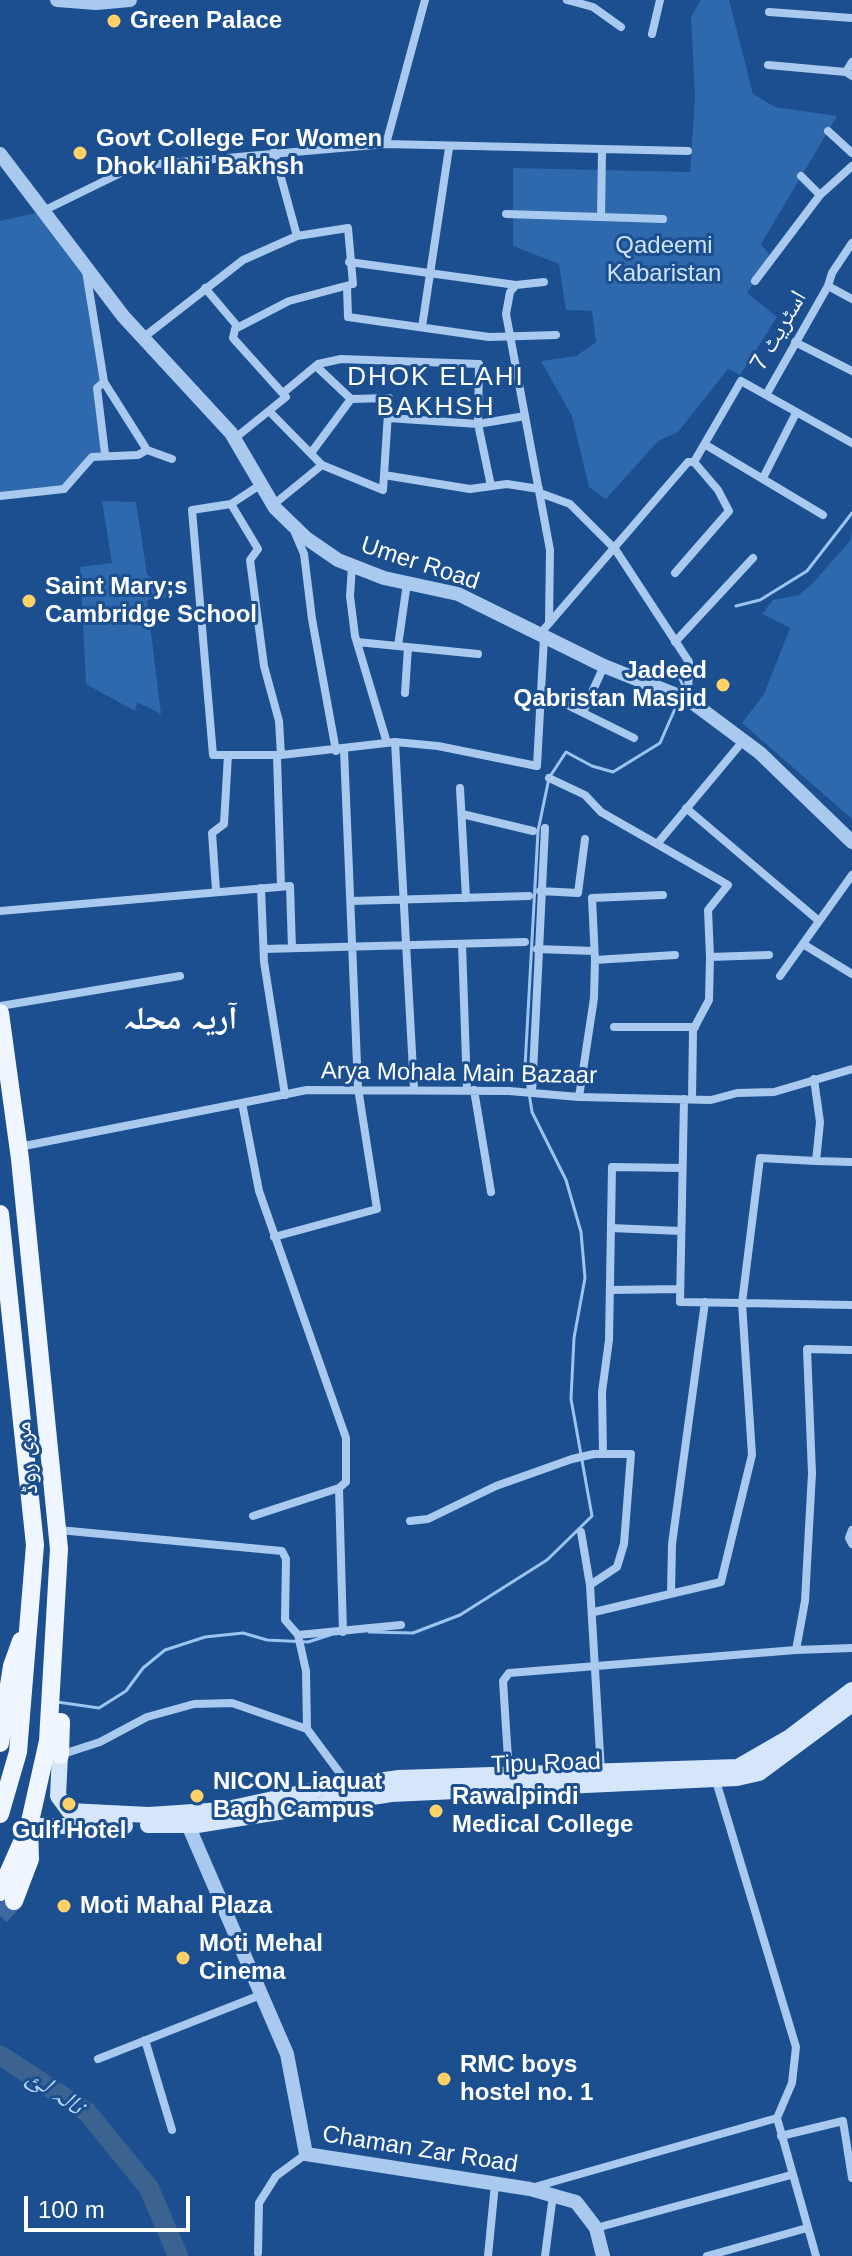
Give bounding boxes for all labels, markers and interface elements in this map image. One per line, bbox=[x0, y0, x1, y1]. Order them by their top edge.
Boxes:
place label: Green Palace bbox=[130, 7, 282, 35]
marker: Green Palace bbox=[105, 12, 123, 30]
place label: Govt College For Women Dhok Ilahi Bakhsh bbox=[96, 125, 382, 181]
marker: Govt College For Women Dhok Ilahi Bakhsh bbox=[71, 144, 89, 162]
park label: Qadeemi Kabaristan bbox=[607, 232, 721, 288]
street label: اسٹریٹ 7 bbox=[745, 286, 813, 376]
district label: DHOK ELAHI BAKHSH bbox=[347, 362, 525, 424]
street label: Umer Road bbox=[357, 531, 483, 597]
place label: Saint Mary;s Cambridge School bbox=[45, 573, 257, 629]
marker: Saint Mary;s Cambridge School bbox=[20, 592, 38, 610]
place label: Jadeed Qabristan Masjid bbox=[514, 657, 707, 713]
marker: Jadeed Qabristan Masjid bbox=[714, 676, 732, 694]
district label: آریہ محلہ bbox=[123, 1001, 237, 1039]
street label: Arya Mohala Main Bazaar bbox=[321, 1057, 597, 1091]
street label: مری روڈ bbox=[9, 1420, 45, 1496]
street label: Tipu Road bbox=[491, 1748, 601, 1780]
place label: NICON Liaquat Bagh Campus bbox=[213, 1768, 382, 1824]
place label: Rawalpindi Medical College bbox=[452, 1783, 633, 1839]
marker: NICON Liaquat Bagh Campus bbox=[188, 1787, 206, 1805]
marker: Gulf Hotel bbox=[60, 1795, 78, 1813]
marker: Rawalpindi Medical College bbox=[427, 1802, 445, 1820]
place label: Gulf Hotel bbox=[12, 1817, 126, 1845]
place label: Moti Mahal Plaza bbox=[80, 1892, 272, 1920]
marker: Moti Mahal Plaza bbox=[55, 1897, 73, 1915]
place label: Moti Mehal Cinema bbox=[199, 1930, 323, 1986]
marker: Moti Mehal Cinema bbox=[174, 1949, 192, 1967]
place label: RMC boys hostel no. 1 bbox=[460, 2051, 593, 2107]
water label: نالہ لئ bbox=[21, 2061, 89, 2123]
marker: RMC boys hostel no. 1 bbox=[435, 2070, 453, 2088]
street label: Chaman Zar Road bbox=[320, 2120, 520, 2180]
scale bar bbox=[28, 2180, 194, 2230]
text: 100 m bbox=[38, 2196, 105, 2223]

